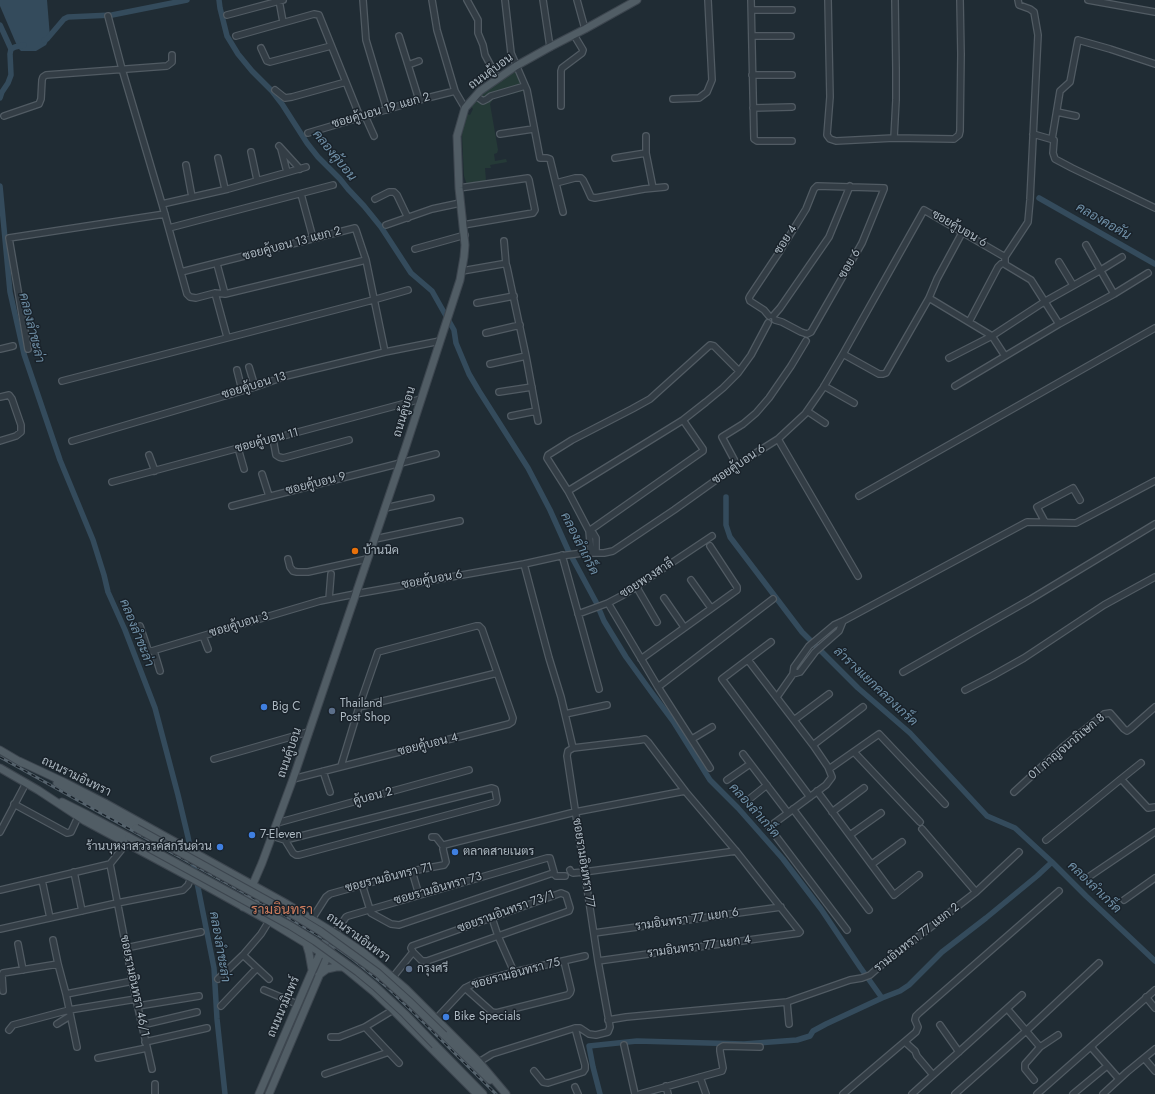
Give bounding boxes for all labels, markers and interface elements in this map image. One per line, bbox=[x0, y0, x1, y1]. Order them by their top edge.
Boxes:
street label: ถนนคู้บอน bbox=[466, 51, 516, 93]
street label: ซอยคู้บอน 19 แยก 2 bbox=[330, 90, 432, 132]
water label: คลองคู้บอน bbox=[309, 127, 359, 185]
water label: คลองคอตัน bbox=[1073, 200, 1133, 244]
street label: ซอยคู้บอน 6 bbox=[929, 207, 989, 251]
street label: ซอย 4 bbox=[771, 223, 801, 257]
street label: ซอยคู้บอน 13 แยก 2 bbox=[241, 224, 343, 264]
street label: ซอย 6 bbox=[836, 247, 864, 281]
water label: คลองลำชะล่า bbox=[15, 291, 47, 365]
street label: ซอยคู้บอน 13 bbox=[220, 369, 288, 403]
street label: ถนนคู้บอน bbox=[391, 385, 419, 439]
street label: ซอยคู้บอน 11 bbox=[234, 426, 300, 456]
street label: ซอยคู้บอน 6 bbox=[709, 442, 769, 488]
street label: ซอยคู้บอน 9 bbox=[284, 470, 348, 498]
water label: คลองลำเกร็ด bbox=[557, 510, 601, 578]
place label: บ้านนิค bbox=[363, 544, 399, 558]
marker: บ้านนิค bbox=[350, 546, 360, 556]
street label: ซอยพวงสาลี bbox=[617, 556, 677, 602]
street label: ซอยคู้บอน 6 bbox=[400, 568, 464, 592]
water label: คลองลำชะล่า bbox=[115, 597, 157, 669]
street label: ซอยคู้บอน 3 bbox=[208, 609, 270, 641]
water label: ลำรางแยกคลองเกร็ด bbox=[830, 644, 920, 730]
place label: Thailand Post Shop bbox=[340, 697, 390, 725]
place label: Big C bbox=[272, 700, 300, 714]
marker: Big C bbox=[259, 702, 269, 712]
marker: Thailand Post Shop bbox=[327, 706, 337, 716]
street label: 01 กาญจนาภิเษก 8 bbox=[1026, 711, 1108, 783]
street label: ถนนคู้บอน bbox=[275, 726, 305, 780]
street label: ซอยคู้บอน 4 bbox=[396, 731, 460, 759]
street label: ถนนรามอินทรา bbox=[39, 754, 113, 800]
water label: คลองลำเกร็ด bbox=[725, 780, 783, 842]
street label: คู้บอน 2 bbox=[352, 785, 394, 809]
street label: ซอยรามอินทรา 77 bbox=[569, 817, 597, 909]
place label: 7-Eleven bbox=[260, 828, 302, 842]
marker: 7-Eleven bbox=[247, 830, 257, 840]
place label: ร้านบุหงาสวรรค์สกรีนด่วน bbox=[86, 840, 212, 854]
marker: ร้านบุหงาสวรรค์สกรีนด่วน bbox=[215, 842, 225, 852]
place label: ตลาดสายเนตร bbox=[463, 845, 534, 859]
marker: ตลาดสายเนตร bbox=[450, 847, 460, 857]
water label: คลองลำเกร็ด bbox=[1064, 859, 1124, 917]
street label: ซอยรามอินทรา 71 bbox=[344, 860, 434, 896]
street label: ซอยรามอินทรา 73 bbox=[392, 870, 484, 908]
street label: ซอยรามอินทรา 73/1 bbox=[455, 888, 557, 936]
street label: รามอินทรา 77 แยก 2 bbox=[872, 900, 962, 976]
district label: รามอินทรา bbox=[251, 903, 313, 919]
street label: รามอินทรา 77 แยก 6 bbox=[634, 906, 740, 934]
water label: คลองลำชะล่า bbox=[205, 910, 233, 984]
street label: ถนนรามอินทรา bbox=[323, 910, 393, 966]
street label: รามอินทรา 77 แยก 4 bbox=[646, 933, 752, 961]
street label: ซอยรามอินทรา 46/1 bbox=[116, 934, 152, 1038]
street label: ซอยรามอินทรา 75 bbox=[470, 955, 562, 993]
place label: กรุงศรี bbox=[417, 962, 448, 976]
marker: กรุงศรี bbox=[404, 964, 414, 974]
street label: ถนนนวมินทร์ bbox=[265, 974, 303, 1040]
place label: Bike Specials bbox=[454, 1010, 521, 1024]
marker: Bike Specials bbox=[441, 1012, 451, 1022]

